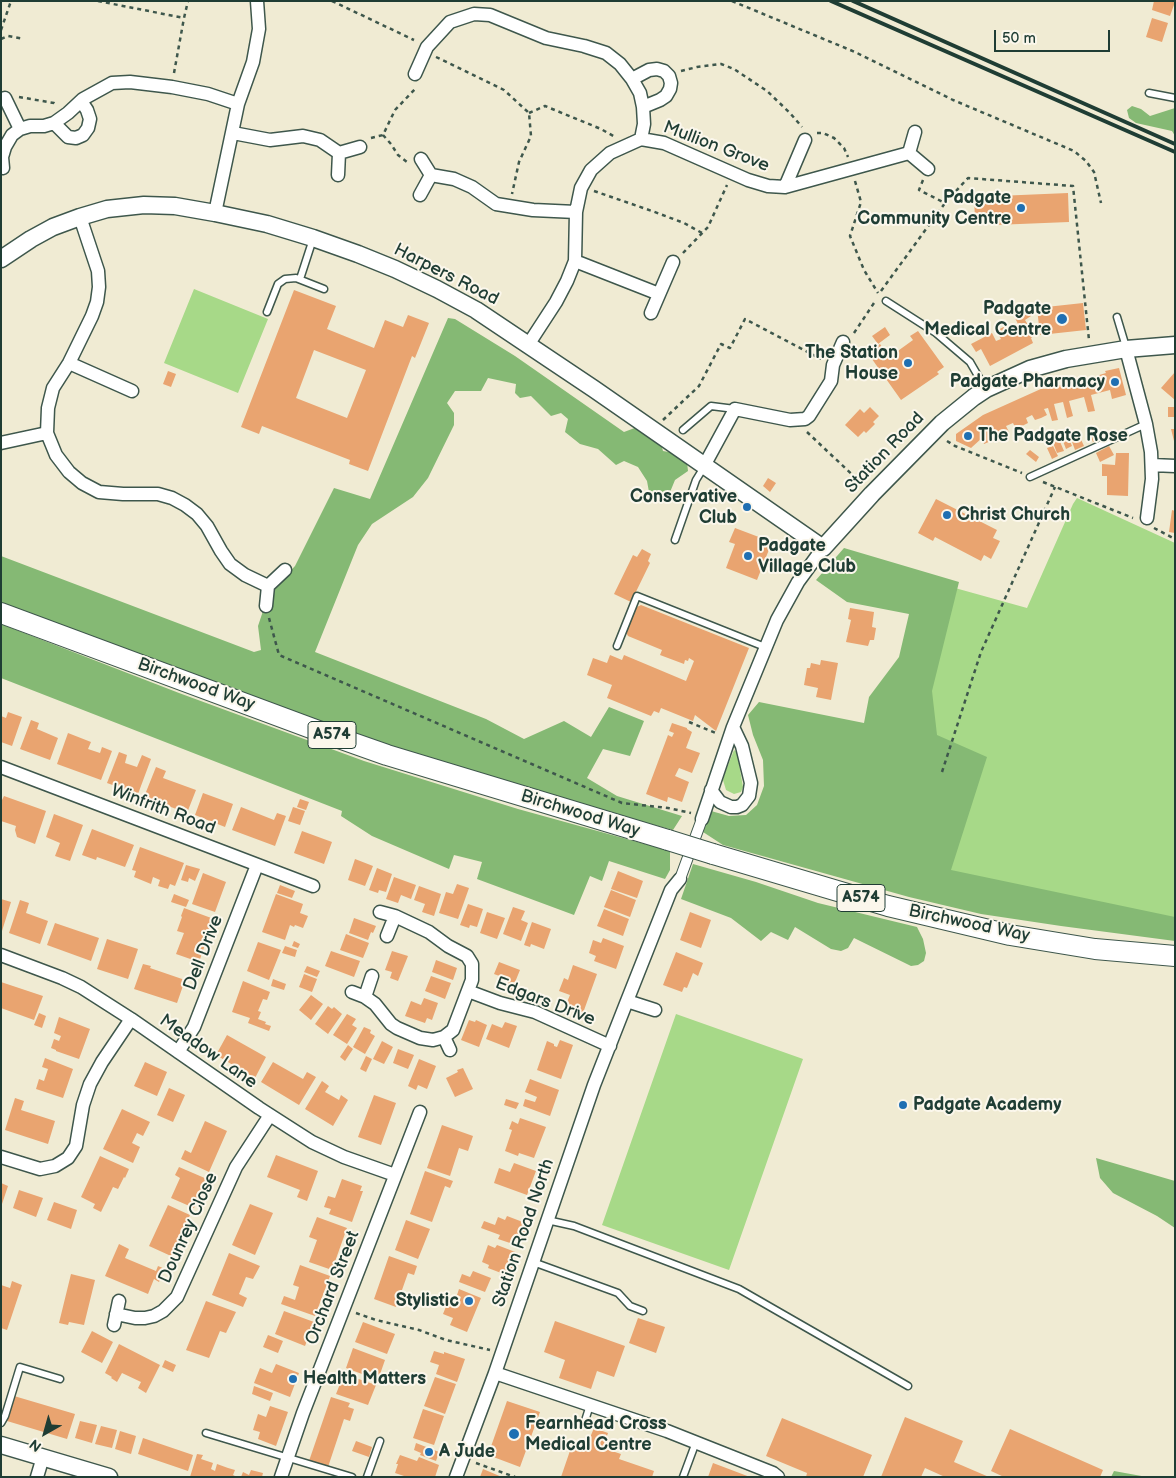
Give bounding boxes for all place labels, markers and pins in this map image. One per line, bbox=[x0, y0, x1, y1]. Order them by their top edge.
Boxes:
place label: Padgate Community Centre bbox=[857, 187, 1011, 230]
marker: Padgate Community Centre bbox=[1015, 202, 1027, 214]
place label: Padgate Medical Centre bbox=[924, 298, 1051, 340]
marker: Padgate Medical Centre bbox=[1055, 312, 1069, 326]
place label: The Station House bbox=[805, 342, 898, 384]
marker: The Station House bbox=[902, 357, 914, 369]
place label: Padgate Pharmacy bbox=[950, 371, 1105, 393]
marker: Padgate Pharmacy bbox=[1109, 376, 1121, 388]
place label: The Padgate Rose bbox=[978, 425, 1128, 447]
marker: The Padgate Rose bbox=[962, 430, 974, 442]
place label: Conservative Club bbox=[630, 486, 737, 528]
marker: Conservative Club bbox=[741, 501, 753, 513]
place label: Christ Church bbox=[957, 504, 1070, 526]
marker: Christ Church bbox=[941, 509, 953, 521]
place label: Padgate Village Club bbox=[758, 535, 856, 578]
marker: Padgate Village Club bbox=[742, 550, 754, 562]
place label: Padgate Academy bbox=[913, 1094, 1061, 1116]
marker: Padgate Academy bbox=[897, 1099, 909, 1111]
place label: Stylistic bbox=[396, 1290, 459, 1312]
marker: Stylistic bbox=[463, 1295, 475, 1307]
place label: Health Matters bbox=[303, 1368, 426, 1390]
marker: Health Matters bbox=[287, 1373, 299, 1385]
place label: Fearnhead Cross Medical Centre bbox=[525, 1413, 667, 1456]
marker: Fearnhead Cross Medical Centre bbox=[507, 1427, 521, 1441]
place label: A Jude bbox=[439, 1441, 495, 1463]
marker: A Jude bbox=[423, 1446, 435, 1458]

